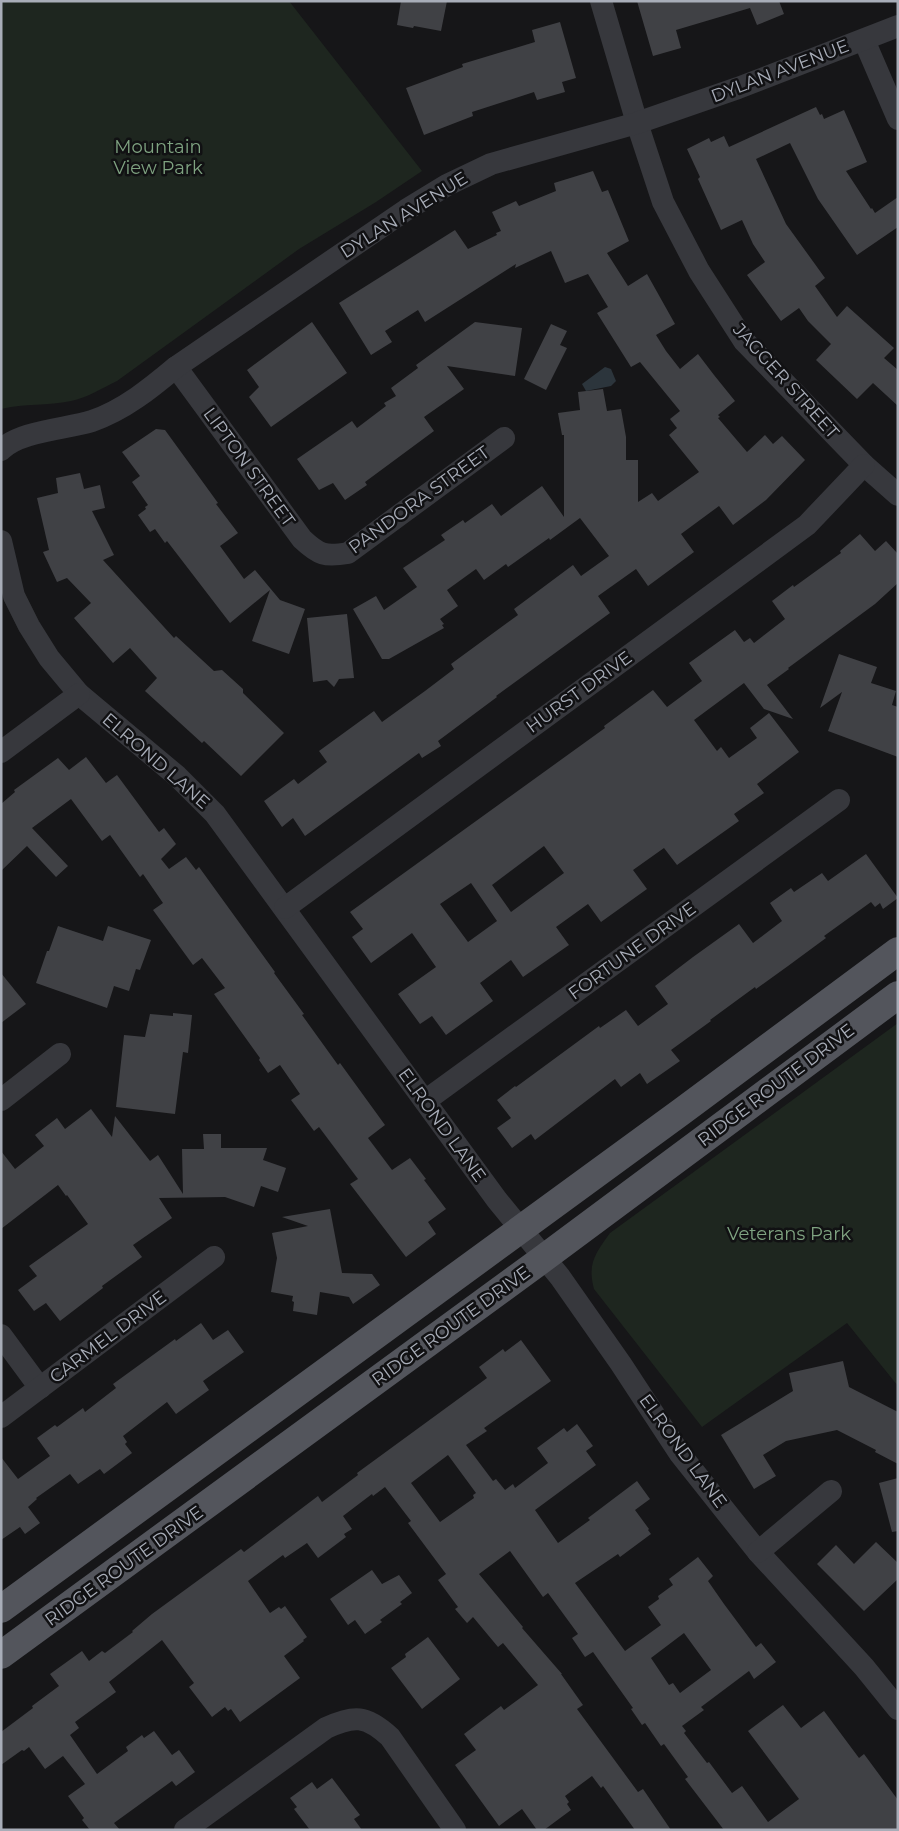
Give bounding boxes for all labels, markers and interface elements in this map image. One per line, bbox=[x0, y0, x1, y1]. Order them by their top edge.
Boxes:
street label: DYLAN AVENUE bbox=[708, 35, 852, 107]
park label: Mountain View Park bbox=[113, 136, 203, 179]
street label: DYLAN AVENUE bbox=[336, 167, 472, 263]
street label: JAGGER STREET bbox=[728, 318, 844, 444]
street label: LIPTON STREET bbox=[199, 403, 300, 531]
street label: PANDORA STREET bbox=[344, 441, 494, 559]
street label: HURST DRIVE bbox=[522, 646, 636, 738]
street label: ELROND LANE bbox=[98, 708, 214, 814]
street label: FORTUNE DRIVE bbox=[564, 897, 700, 1005]
street label: RIDGE ROUTE DRIVE bbox=[693, 1019, 859, 1151]
street label: ELROND LANE bbox=[393, 1064, 491, 1186]
park label: Veterans Park bbox=[727, 1223, 851, 1245]
street label: RIDGE ROUTE DRIVE bbox=[367, 1261, 535, 1391]
street label: CARMEL DRIVE bbox=[45, 1286, 171, 1388]
street label: ELROND LANE bbox=[634, 1390, 732, 1512]
street label: RIDGE ROUTE DRIVE bbox=[40, 1501, 208, 1631]

